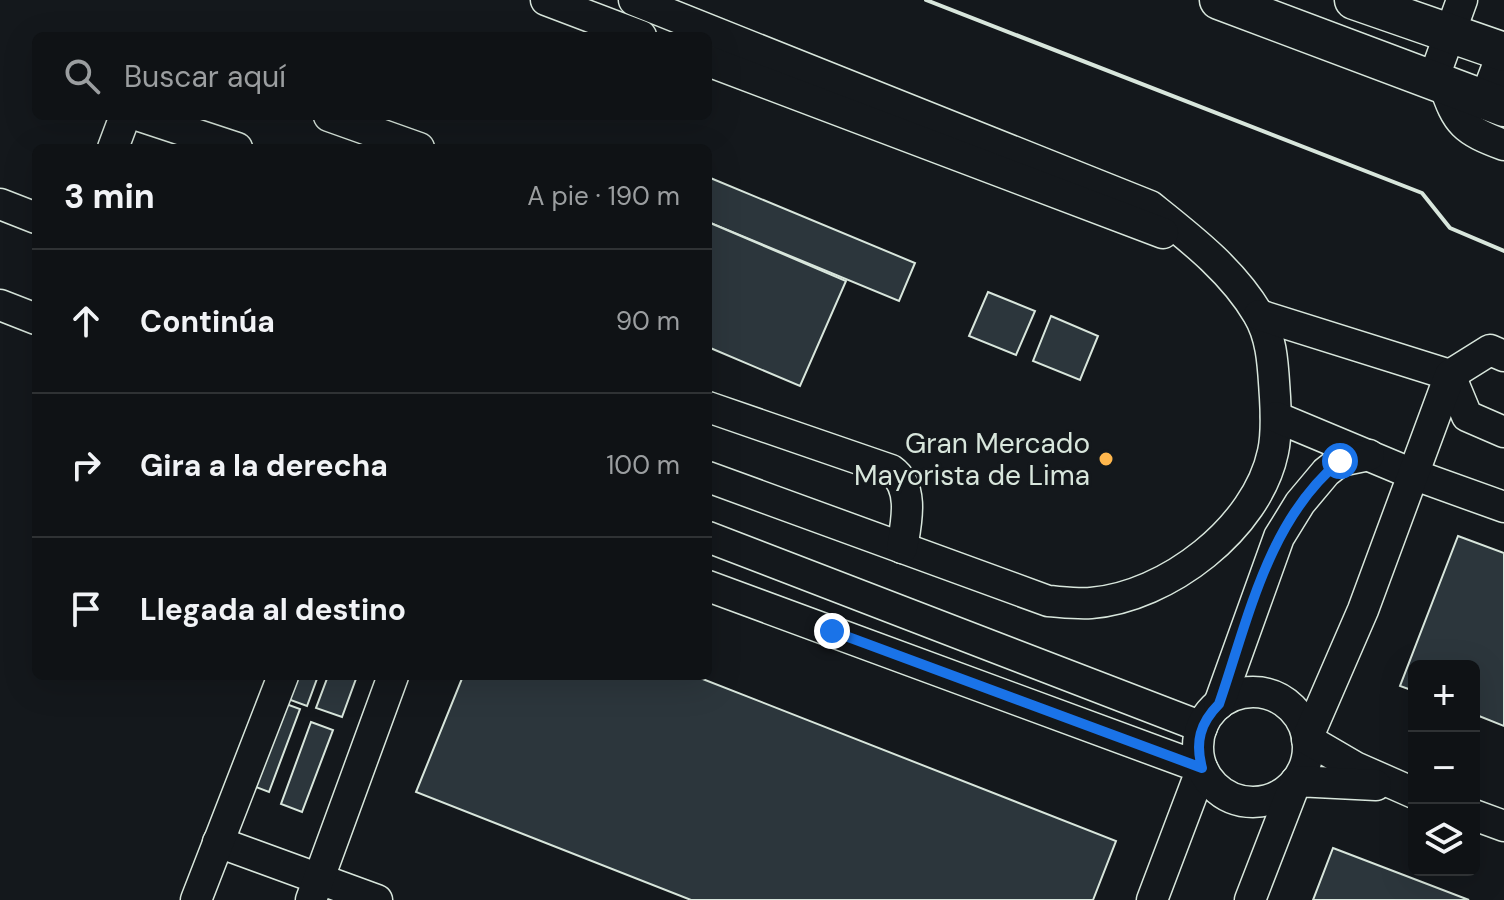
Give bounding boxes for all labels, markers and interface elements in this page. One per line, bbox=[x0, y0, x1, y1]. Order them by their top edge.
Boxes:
search box bbox=[32, 32, 712, 120]
icon: search bbox=[60, 54, 104, 98]
text: Buscar aquí bbox=[124, 57, 286, 96]
text: 3 min bbox=[64, 174, 155, 219]
text: A pie · 190 m bbox=[527, 179, 680, 213]
icon: ahead bbox=[64, 299, 108, 343]
text: Continúa bbox=[140, 302, 275, 341]
text: 90 m bbox=[616, 304, 680, 338]
place label: Gran Mercado Mayorista de Lima bbox=[854, 425, 1090, 494]
icon: right bbox=[64, 443, 108, 487]
route start bbox=[1322, 443, 1358, 479]
text: Gira a la derecha bbox=[140, 446, 388, 485]
text: 100 m bbox=[606, 448, 680, 482]
marker: Gran Mercado Mayorista de Lima bbox=[1097, 450, 1115, 468]
icon: arrive bbox=[64, 587, 108, 631]
text: Llegada al destino bbox=[140, 590, 406, 629]
route end bbox=[814, 613, 850, 649]
map controls bbox=[1408, 660, 1480, 876]
button: + bbox=[1408, 660, 1480, 732]
button: − bbox=[1408, 732, 1480, 804]
button: layers bbox=[1408, 804, 1480, 876]

